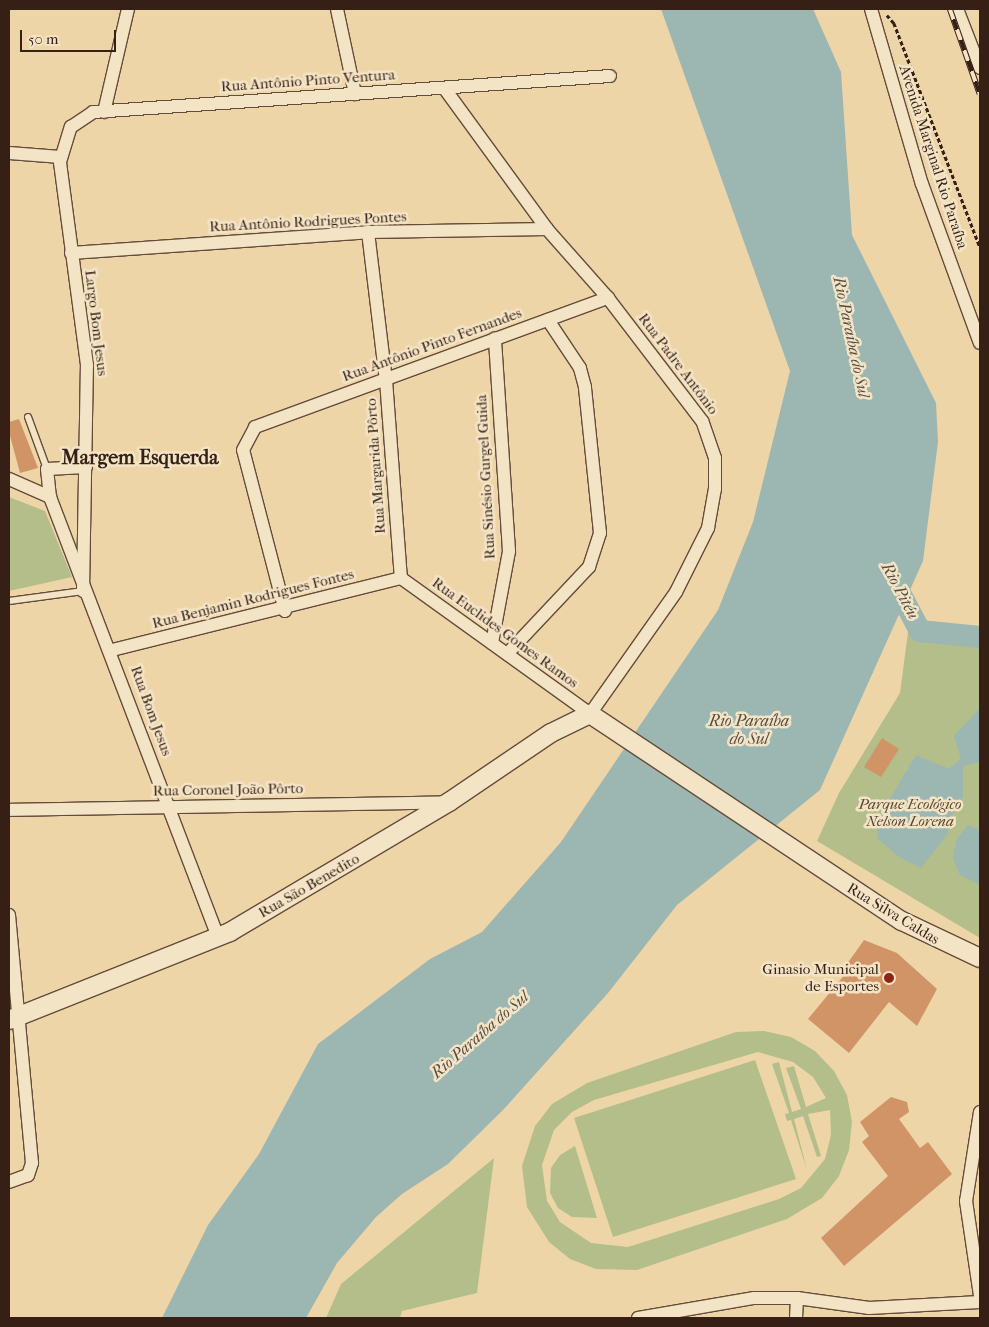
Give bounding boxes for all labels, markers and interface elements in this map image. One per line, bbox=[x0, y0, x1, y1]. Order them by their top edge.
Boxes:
scale bar bbox=[22, 20, 119, 52]
text: 50 m bbox=[28, 30, 58, 48]
street label: Avenida Marginal Rio Paraíba bbox=[895, 63, 971, 251]
street label: Rua Antônio Pinto Ventura bbox=[220, 66, 396, 96]
street label: Rua Antônio Rodrigues Pontes bbox=[209, 208, 407, 236]
street label: Largo Bom Jesus bbox=[81, 269, 111, 377]
water label: Rio Paraíba do Sul bbox=[829, 275, 873, 399]
street label: Rua Antônio Pinto Fernandes bbox=[340, 304, 524, 386]
street label: Rua Padre Antônio bbox=[634, 310, 722, 418]
street label: Rua Sinésio Gurgel Guida bbox=[473, 394, 499, 560]
street label: Rua Margarida Pôrto bbox=[362, 398, 390, 534]
district label: Margem Esquerda bbox=[62, 445, 218, 469]
water label: Rio Pitéu bbox=[877, 559, 923, 623]
street label: Rua Benjamin Rodrigues Fontes bbox=[150, 565, 356, 633]
street label: Rua Euclides Gomes Ramos bbox=[428, 574, 582, 692]
street label: Rua Bom Jesus bbox=[126, 663, 176, 759]
water label: Rio Paraíba do Sul bbox=[709, 711, 789, 749]
street label: Rua Coronel João Pôrto bbox=[153, 780, 303, 800]
park label: Parque Ecológico Nelson Lorena bbox=[859, 795, 961, 830]
street label: Rua São Benedito bbox=[255, 850, 363, 922]
street label: Rua Silva Caldas bbox=[844, 879, 942, 949]
place label: Ginasio Municipal de Esportes bbox=[762, 960, 879, 995]
marker: Ginasio Municipal de Esportes bbox=[883, 972, 895, 984]
water label: Rio Paraíba do Sul bbox=[427, 987, 533, 1083]

